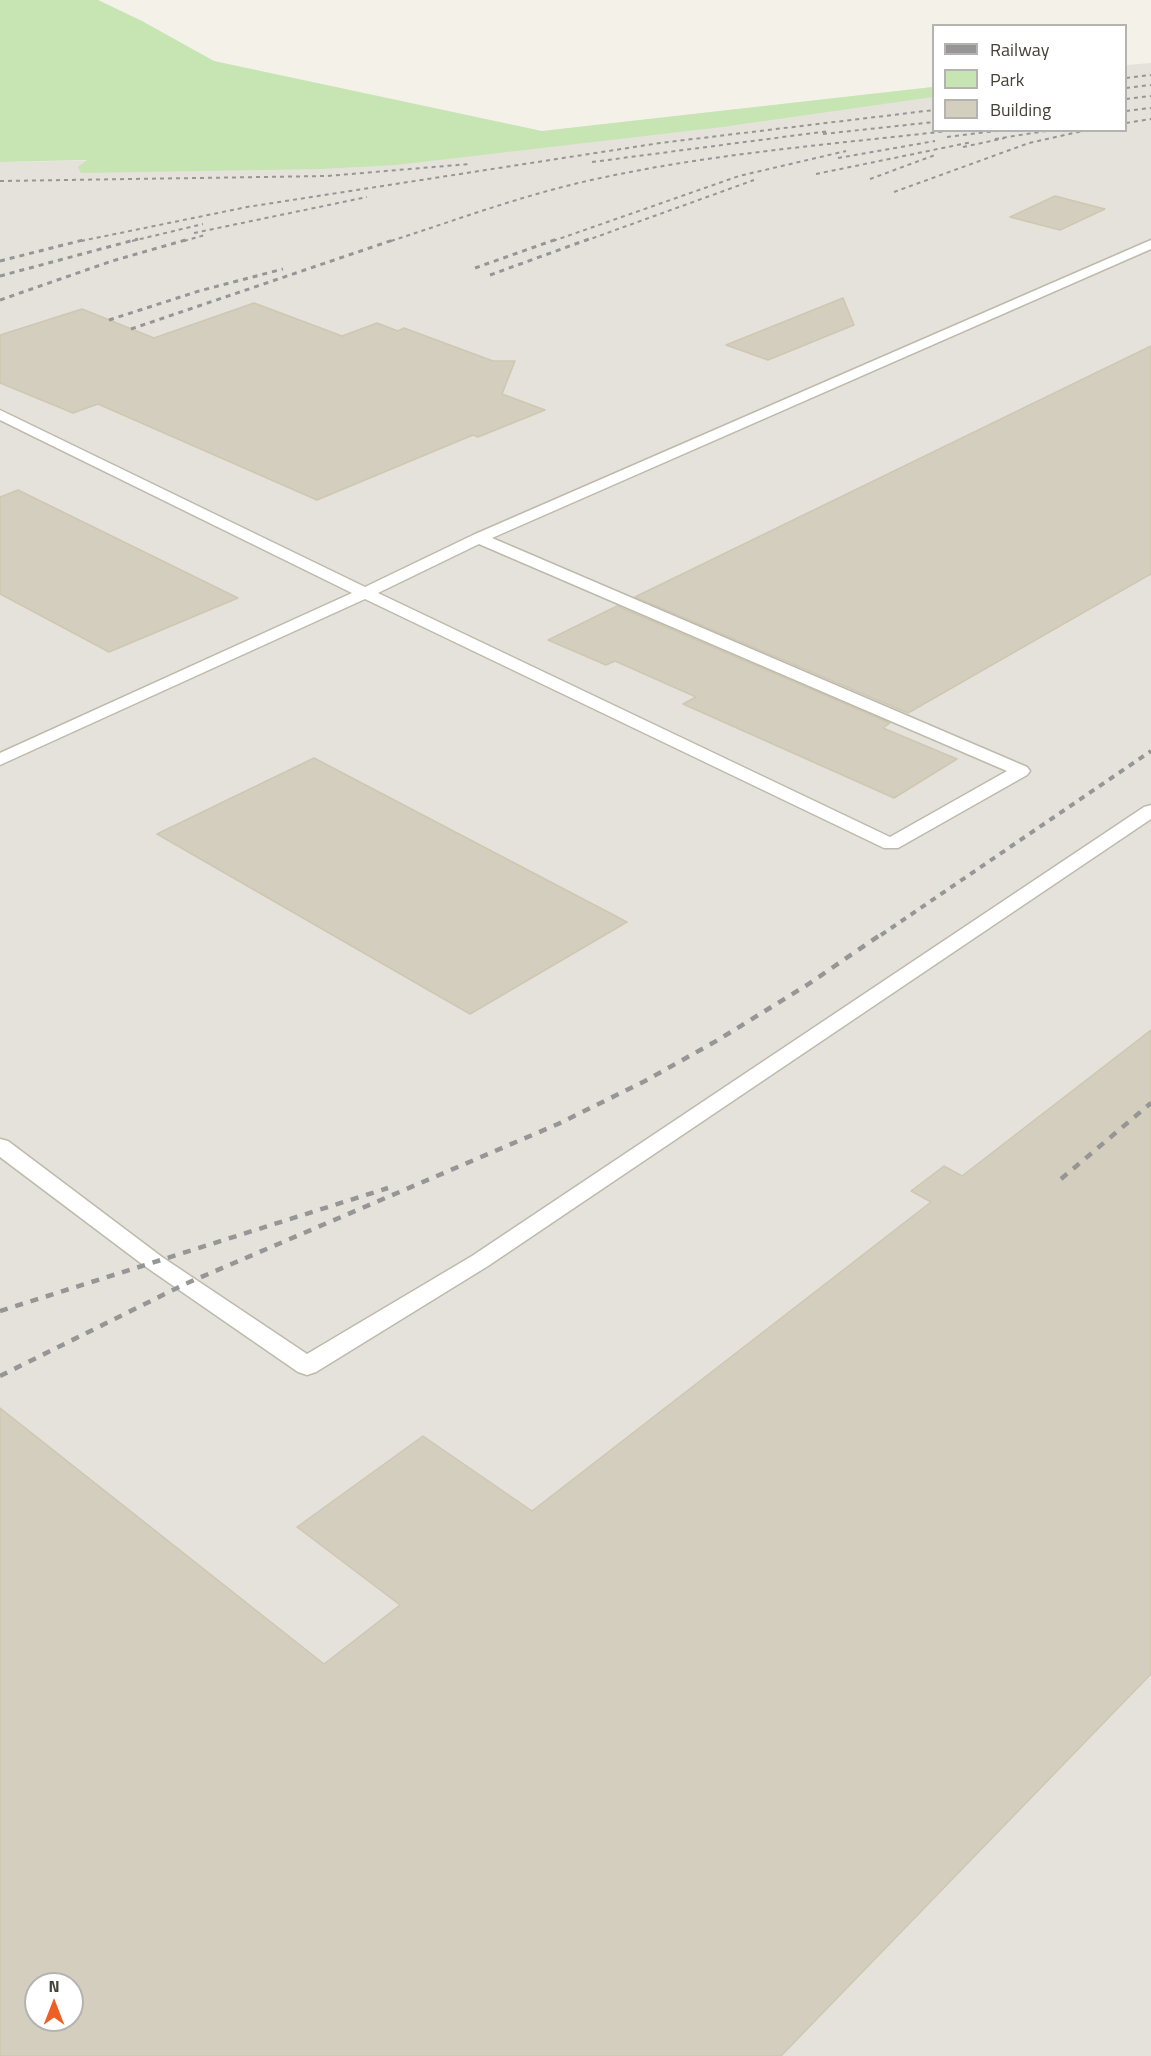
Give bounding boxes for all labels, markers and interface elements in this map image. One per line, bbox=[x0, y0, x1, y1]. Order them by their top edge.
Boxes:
legend bbox=[932, 24, 1127, 132]
text: Railway bbox=[990, 36, 1049, 63]
text: Park bbox=[990, 66, 1024, 93]
text: Building bbox=[990, 96, 1051, 123]
north arrow bbox=[24, 1972, 84, 2032]
text: N bbox=[48, 1974, 60, 1998]

